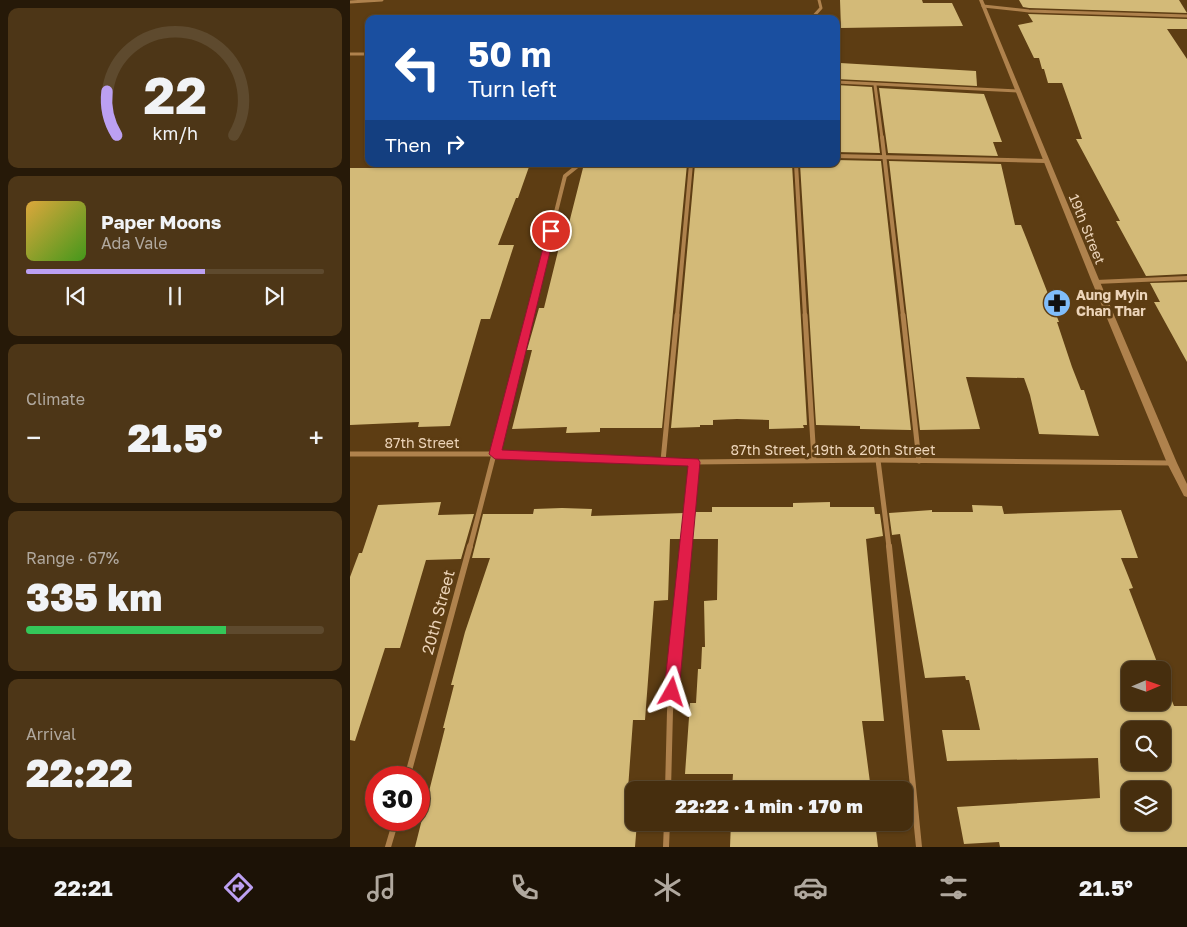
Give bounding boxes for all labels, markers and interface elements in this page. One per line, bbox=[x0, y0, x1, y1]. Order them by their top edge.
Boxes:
text: 50 m bbox=[468, 33, 551, 75]
icon: left bbox=[385, 35, 450, 100]
text: 22 bbox=[143, 63, 207, 125]
text: Turn left bbox=[468, 75, 557, 102]
text: km/h bbox=[152, 122, 198, 144]
icon: right bbox=[441, 130, 469, 158]
text: Then bbox=[385, 133, 431, 156]
street label: 19th Street bbox=[1066, 191, 1109, 266]
text: Paper Moons bbox=[101, 210, 221, 233]
pin bbox=[530, 210, 572, 252]
icon: arrive bbox=[537, 217, 565, 245]
text: Ada Vale bbox=[101, 233, 167, 253]
icon: previous bbox=[62, 282, 90, 310]
icon: pause bbox=[161, 282, 189, 310]
icon: next bbox=[260, 282, 288, 310]
place label: Aung Myin Chan Thar bbox=[1076, 286, 1148, 319]
pharmacy icon: Aung Myin Chan Thar bbox=[1042, 288, 1072, 318]
text: Climate bbox=[26, 389, 85, 409]
text: 21.5° bbox=[128, 415, 222, 460]
text: − bbox=[26, 421, 41, 454]
text: + bbox=[309, 421, 324, 454]
street label: 87th Street bbox=[384, 434, 460, 451]
street label: 87th Street, 19th & 20th Street bbox=[730, 441, 936, 458]
text: Range · 67% bbox=[26, 548, 119, 568]
street label: 20th Street bbox=[417, 567, 459, 657]
text: 335 km bbox=[26, 574, 162, 619]
north arrow bbox=[1121, 661, 1171, 711]
map controls bbox=[1121, 661, 1171, 831]
position arrow bbox=[645, 665, 697, 717]
button: search bbox=[1121, 721, 1171, 771]
text: Arrival bbox=[26, 724, 76, 744]
text: 22:22 bbox=[26, 750, 133, 795]
speed limit sign: 30 bbox=[365, 766, 430, 831]
button: layers bbox=[1121, 781, 1171, 831]
text: 22:22 · 1 min · 170 m bbox=[675, 794, 863, 817]
icon: directions bbox=[221, 870, 256, 905]
icon: music bbox=[364, 870, 399, 905]
icon: phone bbox=[507, 870, 542, 905]
icon: climate bbox=[650, 870, 685, 905]
icon: car bbox=[793, 870, 828, 905]
icon: filters bbox=[936, 870, 971, 905]
text: 22:21 bbox=[54, 874, 113, 901]
text: 21.5° bbox=[1079, 874, 1133, 901]

